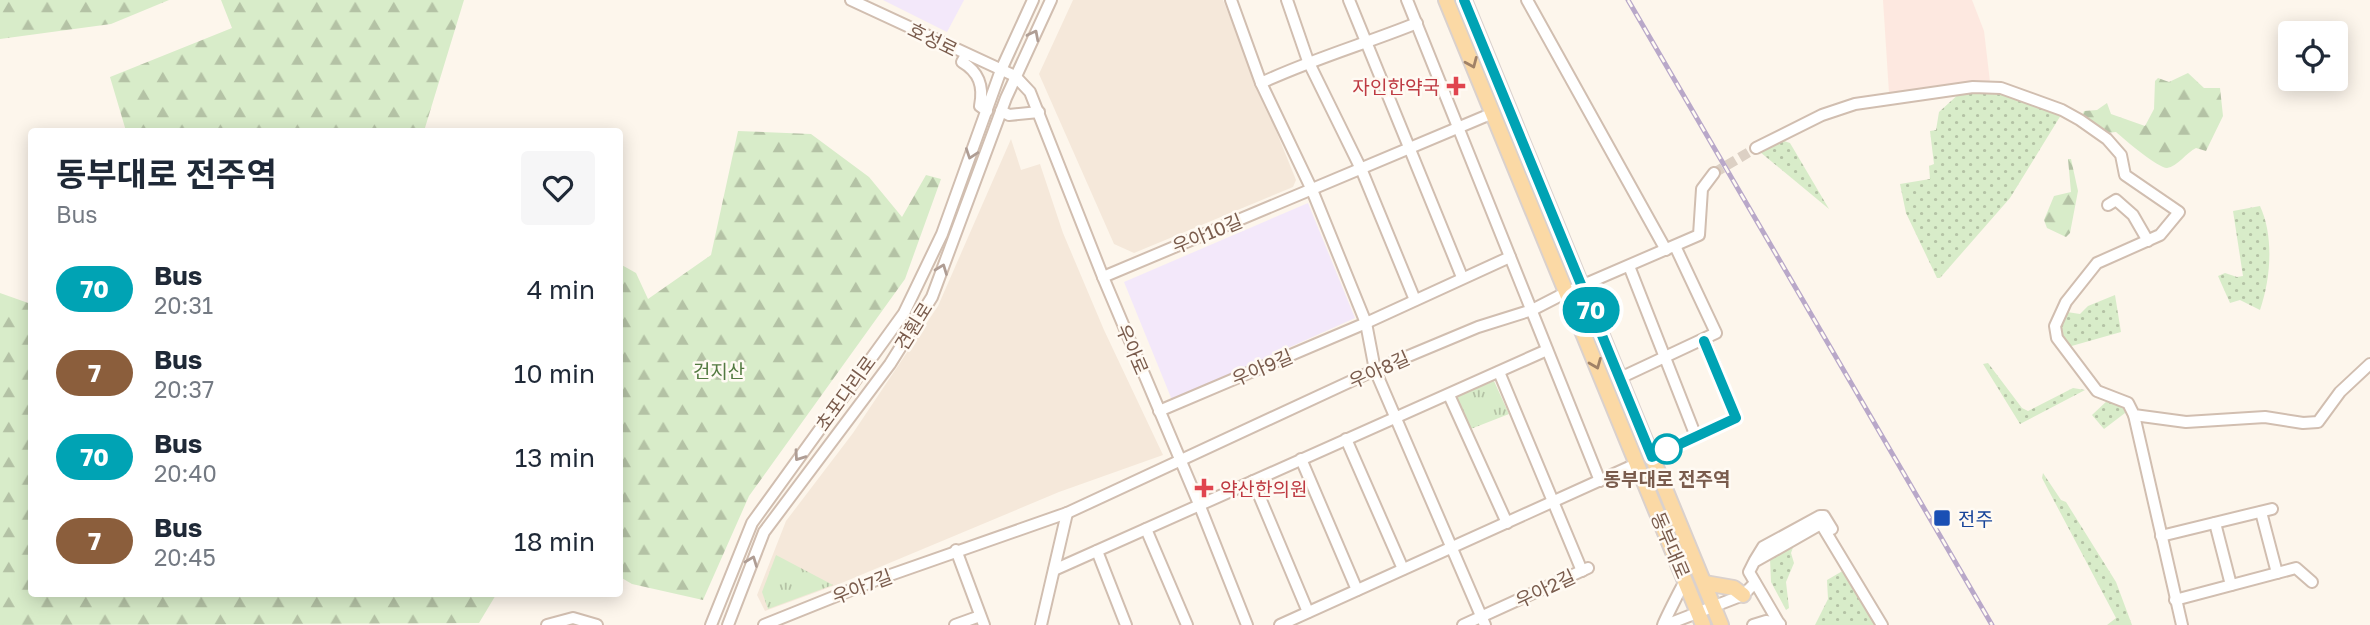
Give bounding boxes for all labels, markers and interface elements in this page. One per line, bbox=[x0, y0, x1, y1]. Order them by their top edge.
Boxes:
street label: 호성로 bbox=[904, 17, 962, 61]
map controls bbox=[2278, 21, 2348, 91]
button: locate bbox=[2278, 21, 2348, 91]
one-way arrow bbox=[1025, 30, 1039, 42]
one-way arrow bbox=[1464, 56, 1478, 68]
place label: 자인한약국 bbox=[1353, 75, 1440, 98]
marker: 자인한약국 bbox=[1446, 76, 1466, 96]
one-way arrow bbox=[965, 148, 979, 160]
button: heart bbox=[521, 151, 595, 225]
text: 동부대로 전주역 bbox=[56, 154, 277, 193]
text: Bus bbox=[56, 200, 98, 228]
street label: 우아10길 bbox=[1169, 209, 1245, 257]
text: Bus bbox=[154, 260, 202, 291]
one-way arrow bbox=[934, 264, 948, 276]
text: 70 bbox=[80, 274, 109, 303]
text: 4 min bbox=[527, 274, 595, 305]
line badge: 70 bbox=[1560, 287, 1622, 333]
text: 20:31 bbox=[154, 291, 213, 319]
text: 70 bbox=[1577, 295, 1605, 324]
street label: 견훤로 bbox=[889, 298, 937, 354]
street label: 우아로 bbox=[1112, 320, 1154, 378]
text: Bus bbox=[154, 344, 202, 375]
street label: 우아9길 bbox=[1228, 344, 1296, 390]
street label: 우아8길 bbox=[1345, 345, 1413, 393]
street label: 초포다리로 bbox=[810, 351, 880, 435]
one-way arrow bbox=[1587, 357, 1601, 369]
text: 7 bbox=[88, 358, 101, 387]
text: 10 min bbox=[514, 358, 595, 389]
park label: 건지산 bbox=[693, 359, 745, 382]
text: 20:37 bbox=[154, 375, 214, 403]
text: Bus bbox=[154, 428, 202, 459]
marker: 동부대로 전주역 bbox=[1652, 434, 1682, 464]
text: 70 bbox=[80, 442, 109, 471]
text: 13 min bbox=[515, 442, 595, 473]
one-way arrow bbox=[795, 448, 807, 461]
text: 20:40 bbox=[154, 459, 217, 487]
place label: 동부대로 전주역 bbox=[1603, 467, 1731, 490]
place label: 약산한의원 bbox=[1220, 477, 1307, 500]
marker: 약산한의원 bbox=[1194, 478, 1214, 498]
place label: 전주 bbox=[1958, 507, 1993, 530]
street label: 동부대로 bbox=[1647, 508, 1695, 582]
marker: 전주 bbox=[1932, 508, 1952, 528]
text: Bus bbox=[154, 512, 202, 543]
text: 7 bbox=[88, 526, 101, 555]
text: 18 min bbox=[514, 526, 595, 557]
text: 20:45 bbox=[154, 543, 216, 571]
one-way arrow bbox=[744, 556, 758, 568]
street label: 우아7길 bbox=[829, 564, 895, 608]
street label: 우아2길 bbox=[1511, 564, 1579, 612]

